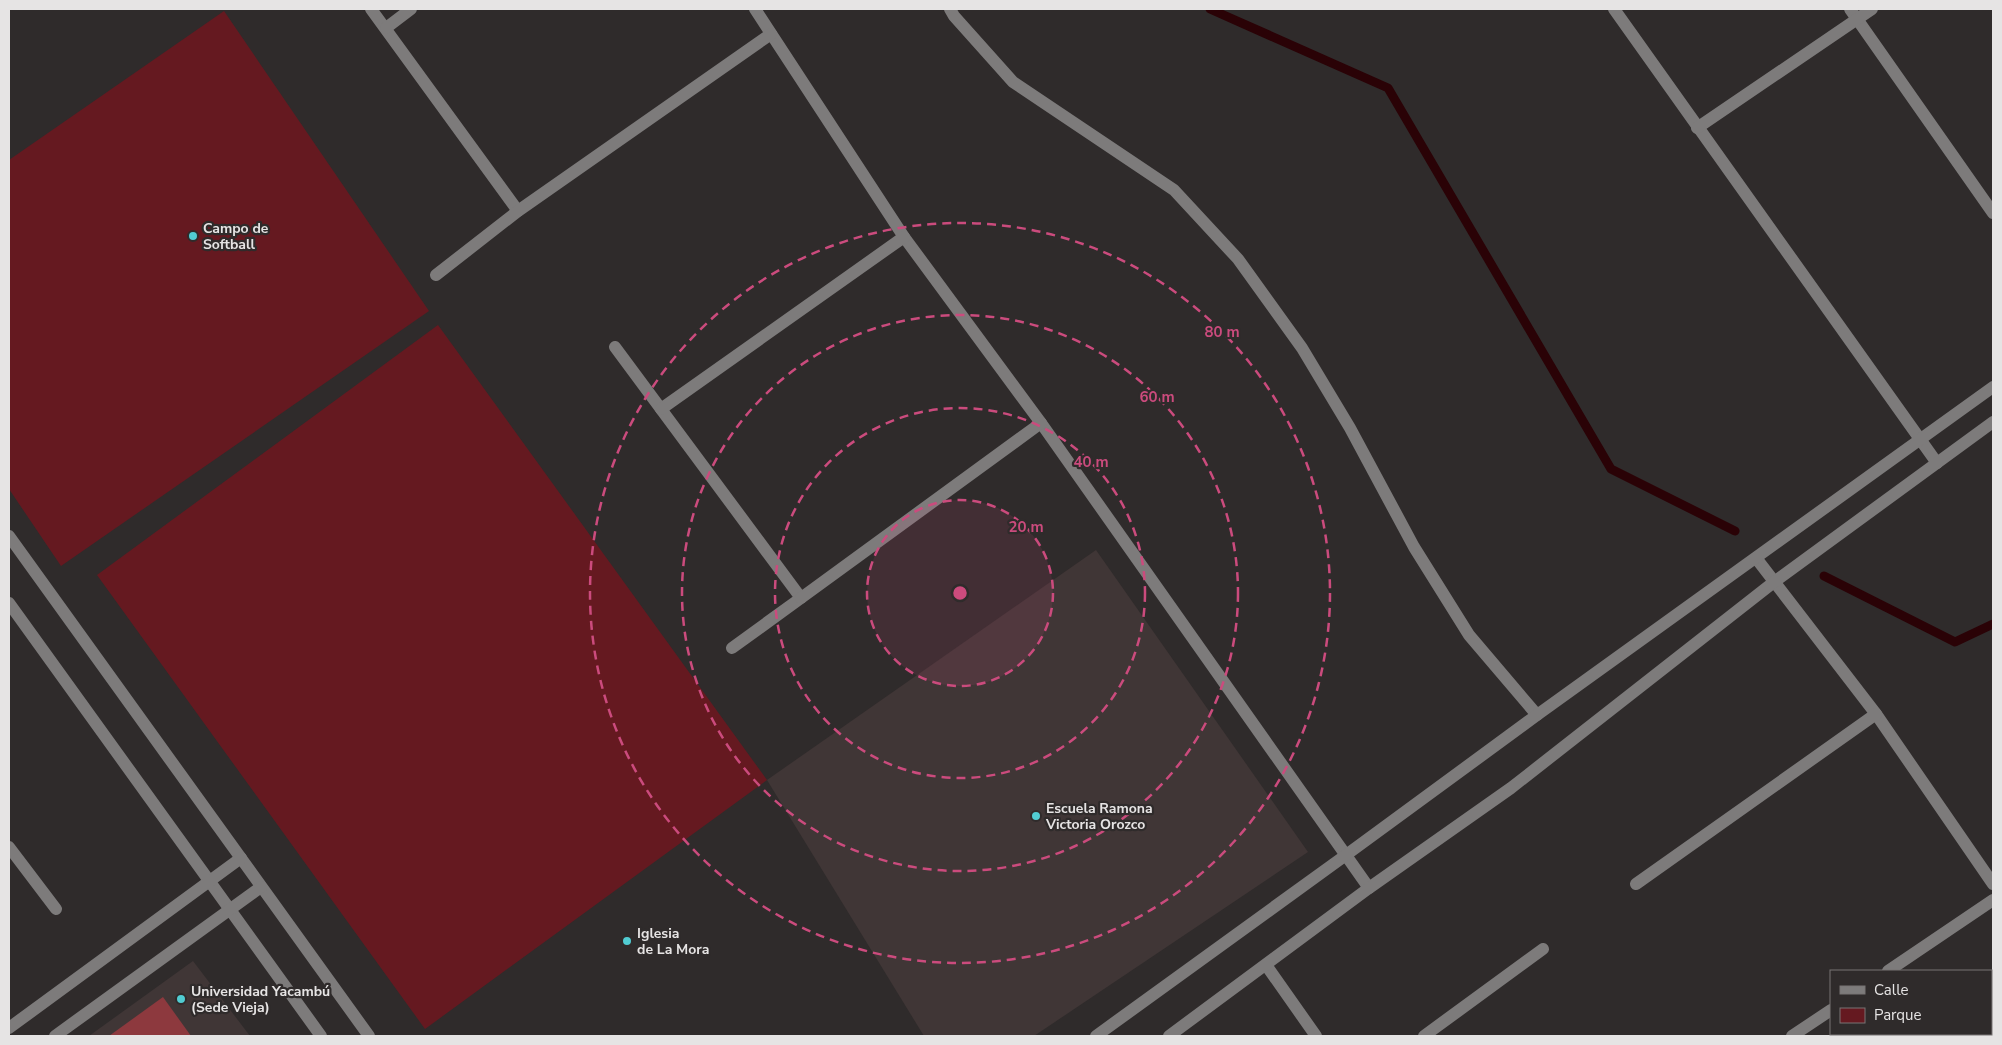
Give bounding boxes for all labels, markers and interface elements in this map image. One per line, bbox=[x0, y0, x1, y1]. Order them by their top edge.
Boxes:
place label: Campo de Softball bbox=[203, 219, 269, 254]
marker: Campo de Softball bbox=[187, 230, 199, 242]
text: 80 m bbox=[1204, 322, 1240, 342]
text: 60 m bbox=[1139, 387, 1175, 407]
text: 40 m bbox=[1073, 452, 1109, 472]
text: 20 m bbox=[1008, 517, 1044, 537]
centre of rings bbox=[951, 584, 969, 602]
place label: Escuela Ramona Victoria Orozco bbox=[1045, 799, 1153, 834]
marker: Escuela Ramona Victoria Orozco bbox=[1030, 810, 1042, 822]
place label: Iglesia de La Mora bbox=[637, 924, 709, 959]
marker: Iglesia de La Mora bbox=[621, 935, 633, 947]
legend bbox=[1830, 970, 1992, 1035]
text: Calle bbox=[1874, 980, 1909, 1000]
place label: Universidad Yacambú (Sede Vieja) bbox=[191, 982, 330, 1017]
marker: Universidad Yacambú (Sede Vieja) bbox=[175, 993, 187, 1005]
text: Parque bbox=[1874, 1005, 1922, 1025]

